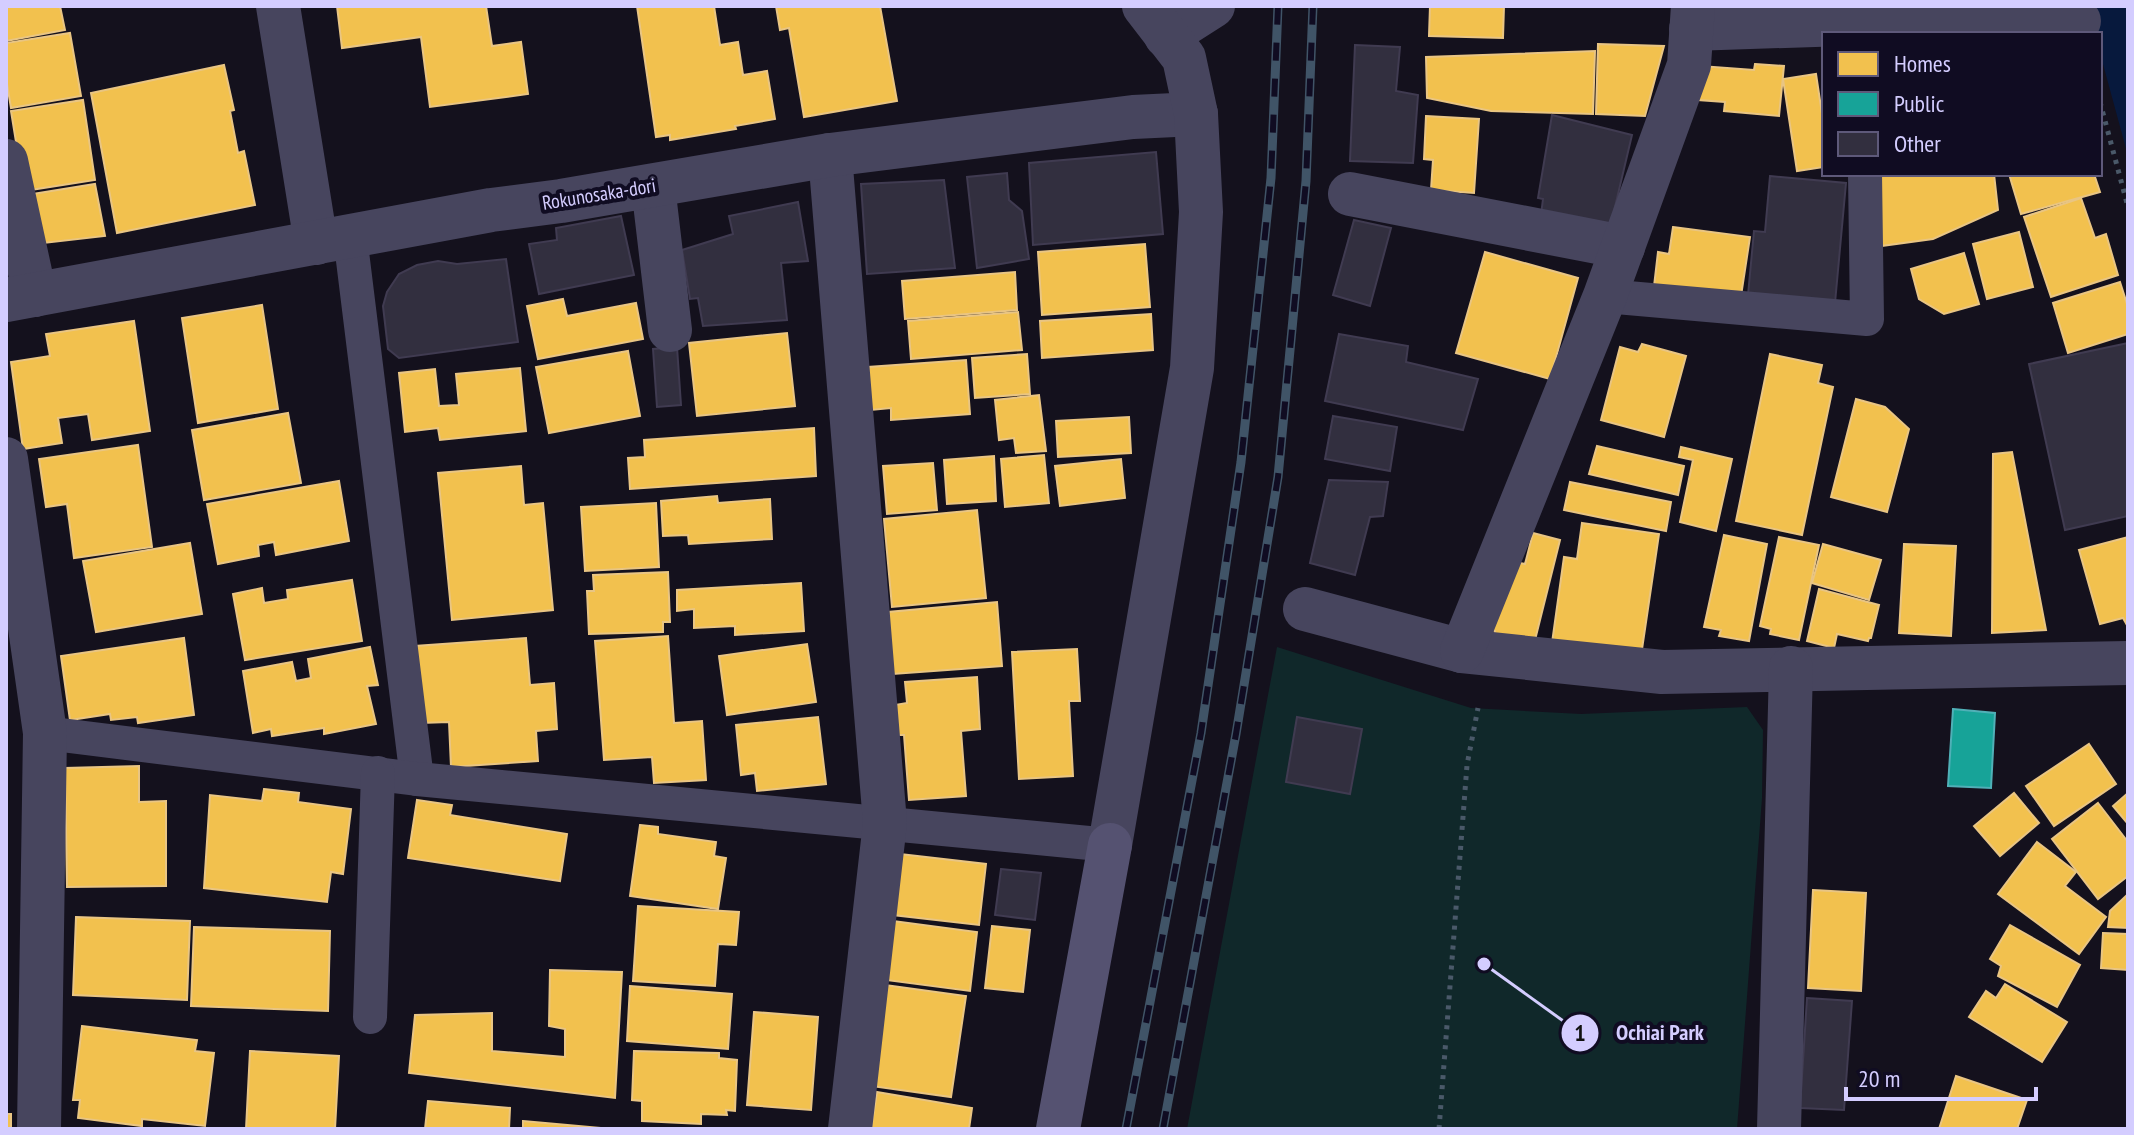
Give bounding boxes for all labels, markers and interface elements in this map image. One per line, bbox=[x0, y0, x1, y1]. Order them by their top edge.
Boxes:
legend bbox=[1822, 32, 2102, 176]
text: Homes bbox=[1894, 48, 1951, 79]
text: Public bbox=[1894, 88, 1945, 119]
text: Other bbox=[1894, 128, 1941, 159]
street label: Rokunosaka-dori bbox=[540, 172, 658, 216]
callout: Ochiai Park bbox=[1560, 1010, 1720, 1056]
text: 1 bbox=[1574, 1017, 1586, 1048]
text: Ochiai Park bbox=[1616, 1018, 1705, 1046]
scale bar bbox=[1846, 1051, 2036, 1101]
text: 20 m bbox=[1858, 1063, 1900, 1094]

